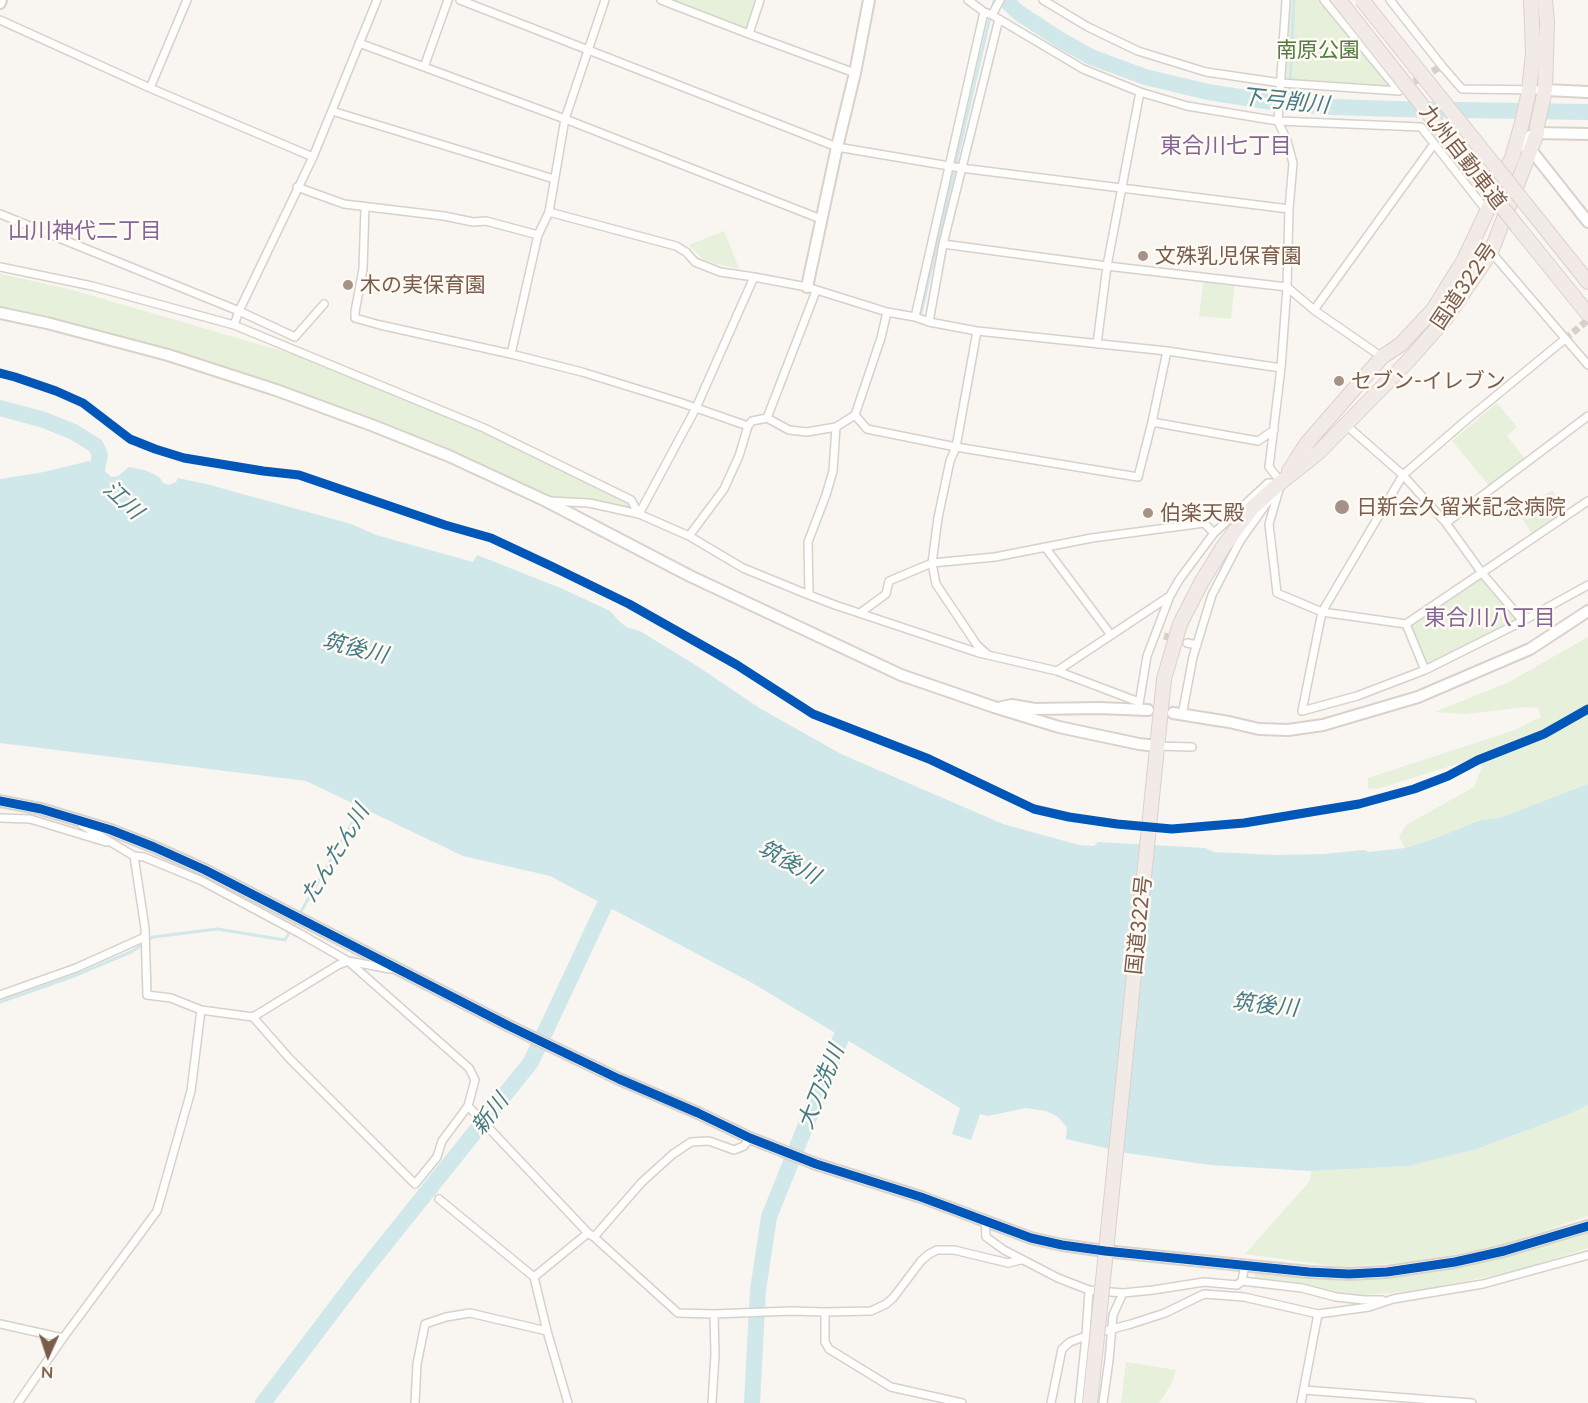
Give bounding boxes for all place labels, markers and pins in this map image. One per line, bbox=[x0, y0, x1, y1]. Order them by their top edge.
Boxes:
place label: 文殊乳児保育園 bbox=[1155, 243, 1302, 269]
marker: 文殊乳児保育園 bbox=[1136, 249, 1150, 263]
place label: 木の実保育園 bbox=[360, 272, 486, 298]
marker: 木の実保育園 bbox=[341, 278, 355, 292]
place label: セブン-イレブン bbox=[1351, 368, 1506, 394]
marker: セブン-イレブン bbox=[1332, 374, 1346, 388]
place label: 日新会久留米記念病院 bbox=[1356, 494, 1566, 520]
marker: 日新会久留米記念病院 bbox=[1333, 498, 1351, 516]
place label: 伯楽天殿 bbox=[1160, 500, 1244, 526]
marker: 伯楽天殿 bbox=[1141, 506, 1155, 520]

